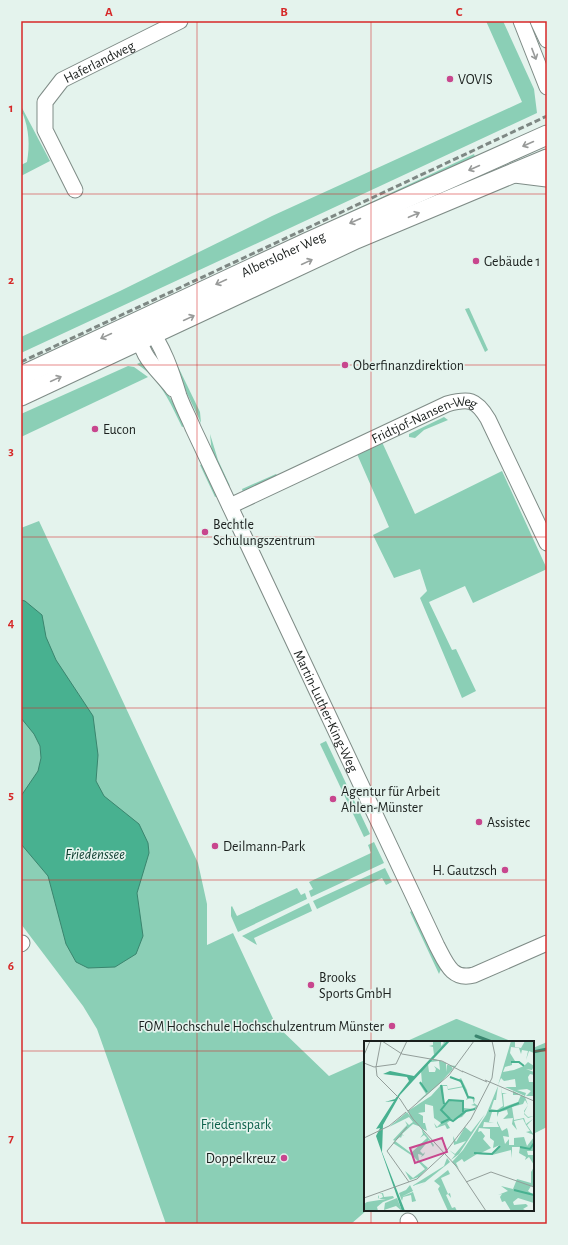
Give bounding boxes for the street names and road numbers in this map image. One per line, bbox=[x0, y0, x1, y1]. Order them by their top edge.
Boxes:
street label: Haferlandweg bbox=[62, 39, 137, 86]
street label: Albersloher Weg bbox=[239, 229, 328, 280]
street label: Fridtjof-Nansen-Weg bbox=[370, 394, 480, 446]
street label: Martin-Luther-King-Weg bbox=[291, 648, 360, 775]

